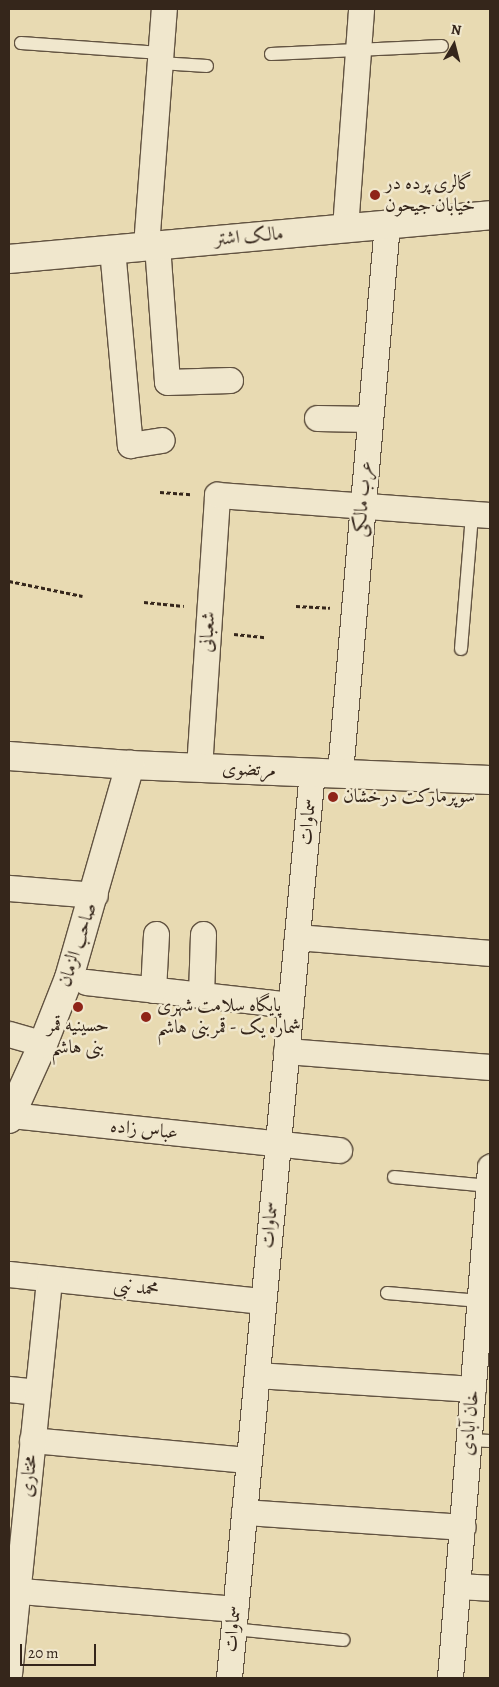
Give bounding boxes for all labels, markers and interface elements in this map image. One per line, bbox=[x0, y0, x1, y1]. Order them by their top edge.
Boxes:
north arrow bbox=[429, 20, 479, 70]
text: N bbox=[450, 20, 463, 40]
place label: گالری پرده در خیابان جیحون bbox=[385, 173, 475, 217]
marker: گالری پرده در خیابان جیحون bbox=[369, 189, 381, 201]
street label: مالک اشتر bbox=[214, 223, 284, 251]
street label: عرب مالکی bbox=[348, 460, 378, 538]
street label: شعبانی bbox=[195, 611, 221, 653]
street label: مرتضوی bbox=[222, 758, 276, 782]
place label: سوپرمارکت درخشان bbox=[343, 786, 475, 808]
marker: سوپرمارکت درخشان bbox=[327, 791, 339, 803]
street label: سماوات bbox=[295, 798, 321, 846]
street label: صاحب الزمان bbox=[54, 900, 102, 990]
place label: پایگاه سلامت شهری شماره یک - قمربنی هاشم bbox=[157, 995, 302, 1039]
marker: حسینیه قمر بنی هاشم bbox=[72, 1001, 84, 1013]
marker: پایگاه سلامت شهری شماره یک - قمربنی هاشم bbox=[139, 1010, 153, 1024]
place label: حسینیه قمر بنی هاشم bbox=[47, 1015, 109, 1059]
street label: عباس زاده bbox=[109, 1115, 179, 1145]
street label: سماوات bbox=[257, 1201, 283, 1249]
street label: محمد نبی bbox=[112, 1274, 160, 1302]
street label: خان آبادی bbox=[456, 1389, 484, 1457]
street label: مختاری bbox=[15, 1454, 43, 1498]
street label: سماوات bbox=[220, 1605, 246, 1653]
scale bar bbox=[22, 1634, 99, 1666]
text: 20 m bbox=[28, 1643, 59, 1663]

